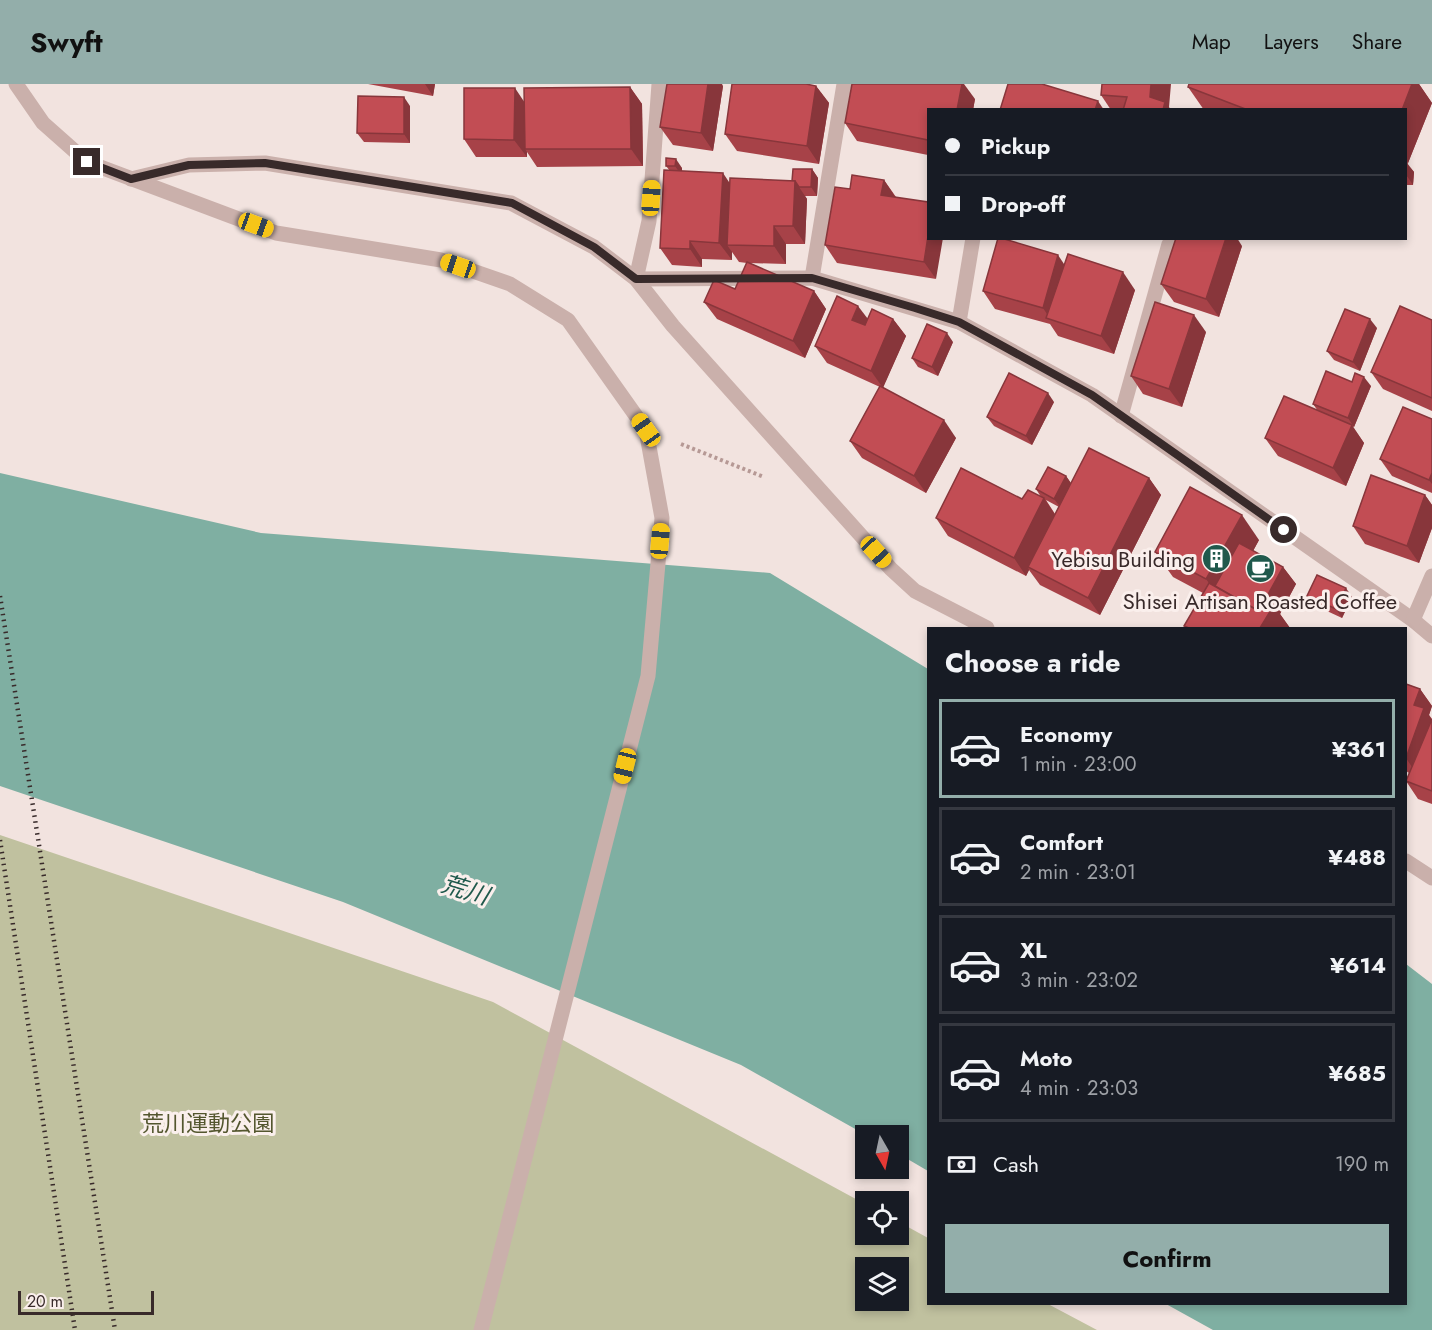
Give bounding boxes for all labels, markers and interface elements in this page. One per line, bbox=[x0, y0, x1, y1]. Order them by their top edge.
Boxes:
text: Swyft bbox=[30, 22, 103, 63]
text: Map bbox=[1192, 27, 1231, 57]
text: Layers bbox=[1264, 27, 1319, 57]
text: Share bbox=[1352, 27, 1402, 57]
text: Pickup bbox=[981, 130, 1050, 162]
route end bbox=[73, 148, 100, 175]
car bbox=[641, 179, 661, 217]
text: Drop-off bbox=[981, 188, 1065, 220]
car bbox=[236, 210, 276, 240]
car bbox=[438, 252, 478, 280]
car bbox=[628, 410, 664, 450]
route start bbox=[1270, 516, 1297, 543]
car bbox=[649, 522, 671, 560]
car bbox=[857, 533, 895, 571]
place label: Yebisu Building bbox=[1051, 543, 1195, 575]
building icon: Yebisu Building bbox=[1200, 543, 1232, 575]
cafe icon: Shisei Artisan Roasted Coffee bbox=[1244, 553, 1276, 585]
place label: Shisei Artisan Roasted Coffee bbox=[1123, 585, 1397, 617]
text: Choose a ride bbox=[945, 643, 1120, 682]
text: Economy bbox=[1020, 718, 1112, 750]
icon: car bbox=[948, 722, 1002, 776]
text: ¥361 bbox=[1332, 733, 1386, 765]
car bbox=[612, 746, 638, 786]
text: 1 min · 23:00 bbox=[1020, 750, 1137, 779]
text: Comfort bbox=[1020, 826, 1103, 858]
icon: car bbox=[948, 830, 1002, 884]
text: ¥488 bbox=[1328, 841, 1386, 873]
text: 2 min · 23:01 bbox=[1020, 858, 1136, 887]
water label: 荒川 bbox=[437, 866, 496, 914]
text: XL bbox=[1020, 934, 1047, 966]
icon: car bbox=[948, 938, 1002, 992]
text: ¥614 bbox=[1330, 949, 1386, 981]
text: 3 min · 23:02 bbox=[1020, 966, 1138, 995]
text: Moto bbox=[1020, 1042, 1073, 1074]
icon: car bbox=[948, 1046, 1002, 1100]
text: ¥685 bbox=[1329, 1057, 1386, 1089]
text: 4 min · 23:03 bbox=[1020, 1074, 1138, 1103]
park label: 荒川運動公園 bbox=[142, 1107, 274, 1139]
north arrow bbox=[855, 1125, 909, 1179]
map controls bbox=[855, 1125, 909, 1311]
icon: cash bbox=[945, 1148, 978, 1181]
text: Cash bbox=[993, 1148, 1039, 1180]
text: 190 m bbox=[1335, 1150, 1389, 1179]
button: locate bbox=[855, 1191, 909, 1245]
button: Confirm bbox=[945, 1224, 1389, 1293]
button: layers bbox=[855, 1257, 909, 1311]
scale bar bbox=[18, 1288, 154, 1316]
text: 20 m bbox=[27, 1290, 63, 1313]

